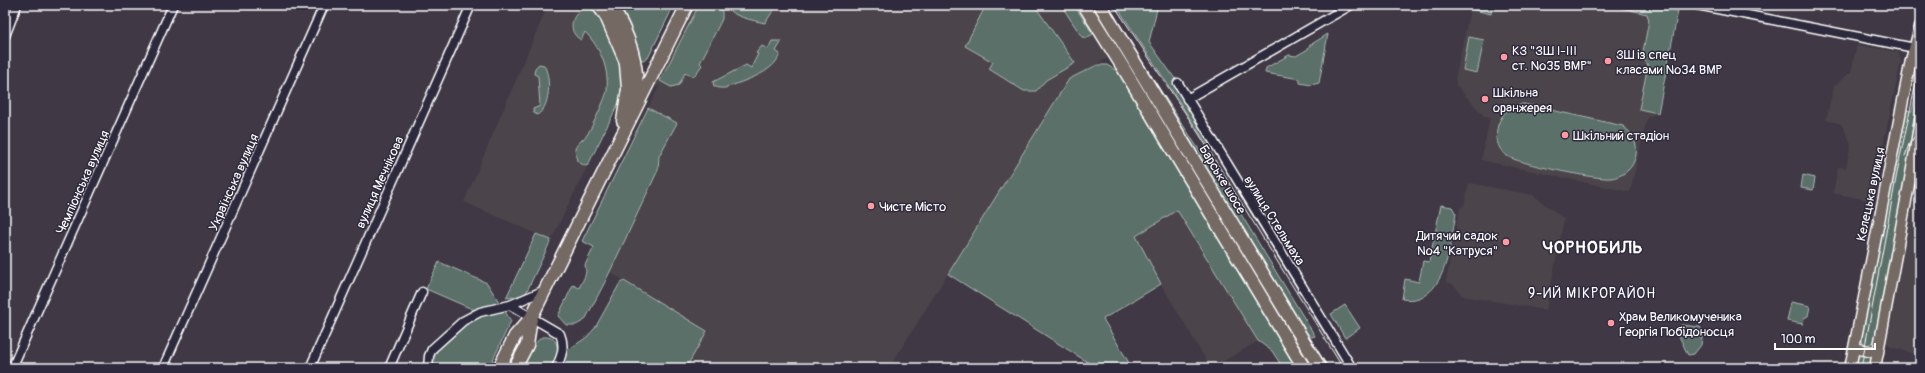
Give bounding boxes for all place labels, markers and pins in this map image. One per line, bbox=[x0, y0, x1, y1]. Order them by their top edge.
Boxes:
place label: КЗ "ЗШ І-ІІІ ст. №35 ВМР" bbox=[1512, 43, 1592, 74]
place label: ЗШ із спец класами №34 ВМР bbox=[1616, 47, 1723, 78]
marker: КЗ "ЗШ І-ІІІ ст. №35 ВМР" bbox=[1499, 52, 1509, 62]
marker: ЗШ із спец класами №34 ВМР bbox=[1603, 56, 1613, 66]
place label: Шкільна оранжерея bbox=[1493, 85, 1552, 116]
marker: Шкільна оранжерея bbox=[1480, 94, 1490, 104]
place label: Шкільний стадіон bbox=[1573, 128, 1669, 144]
marker: Шкільний стадіон bbox=[1560, 130, 1570, 140]
place label: Чисте Місто bbox=[879, 199, 946, 215]
marker: Чисте Місто bbox=[866, 201, 876, 211]
place label: Дитячий садок №4 "Катруся" bbox=[1415, 228, 1498, 259]
marker: Дитячий садок №4 "Катруся" bbox=[1501, 237, 1511, 247]
place label: Храм Великомученика Георгія Побідоносця bbox=[1619, 309, 1742, 340]
marker: Храм Великомученика Георгія Побідоносця bbox=[1606, 318, 1616, 328]

